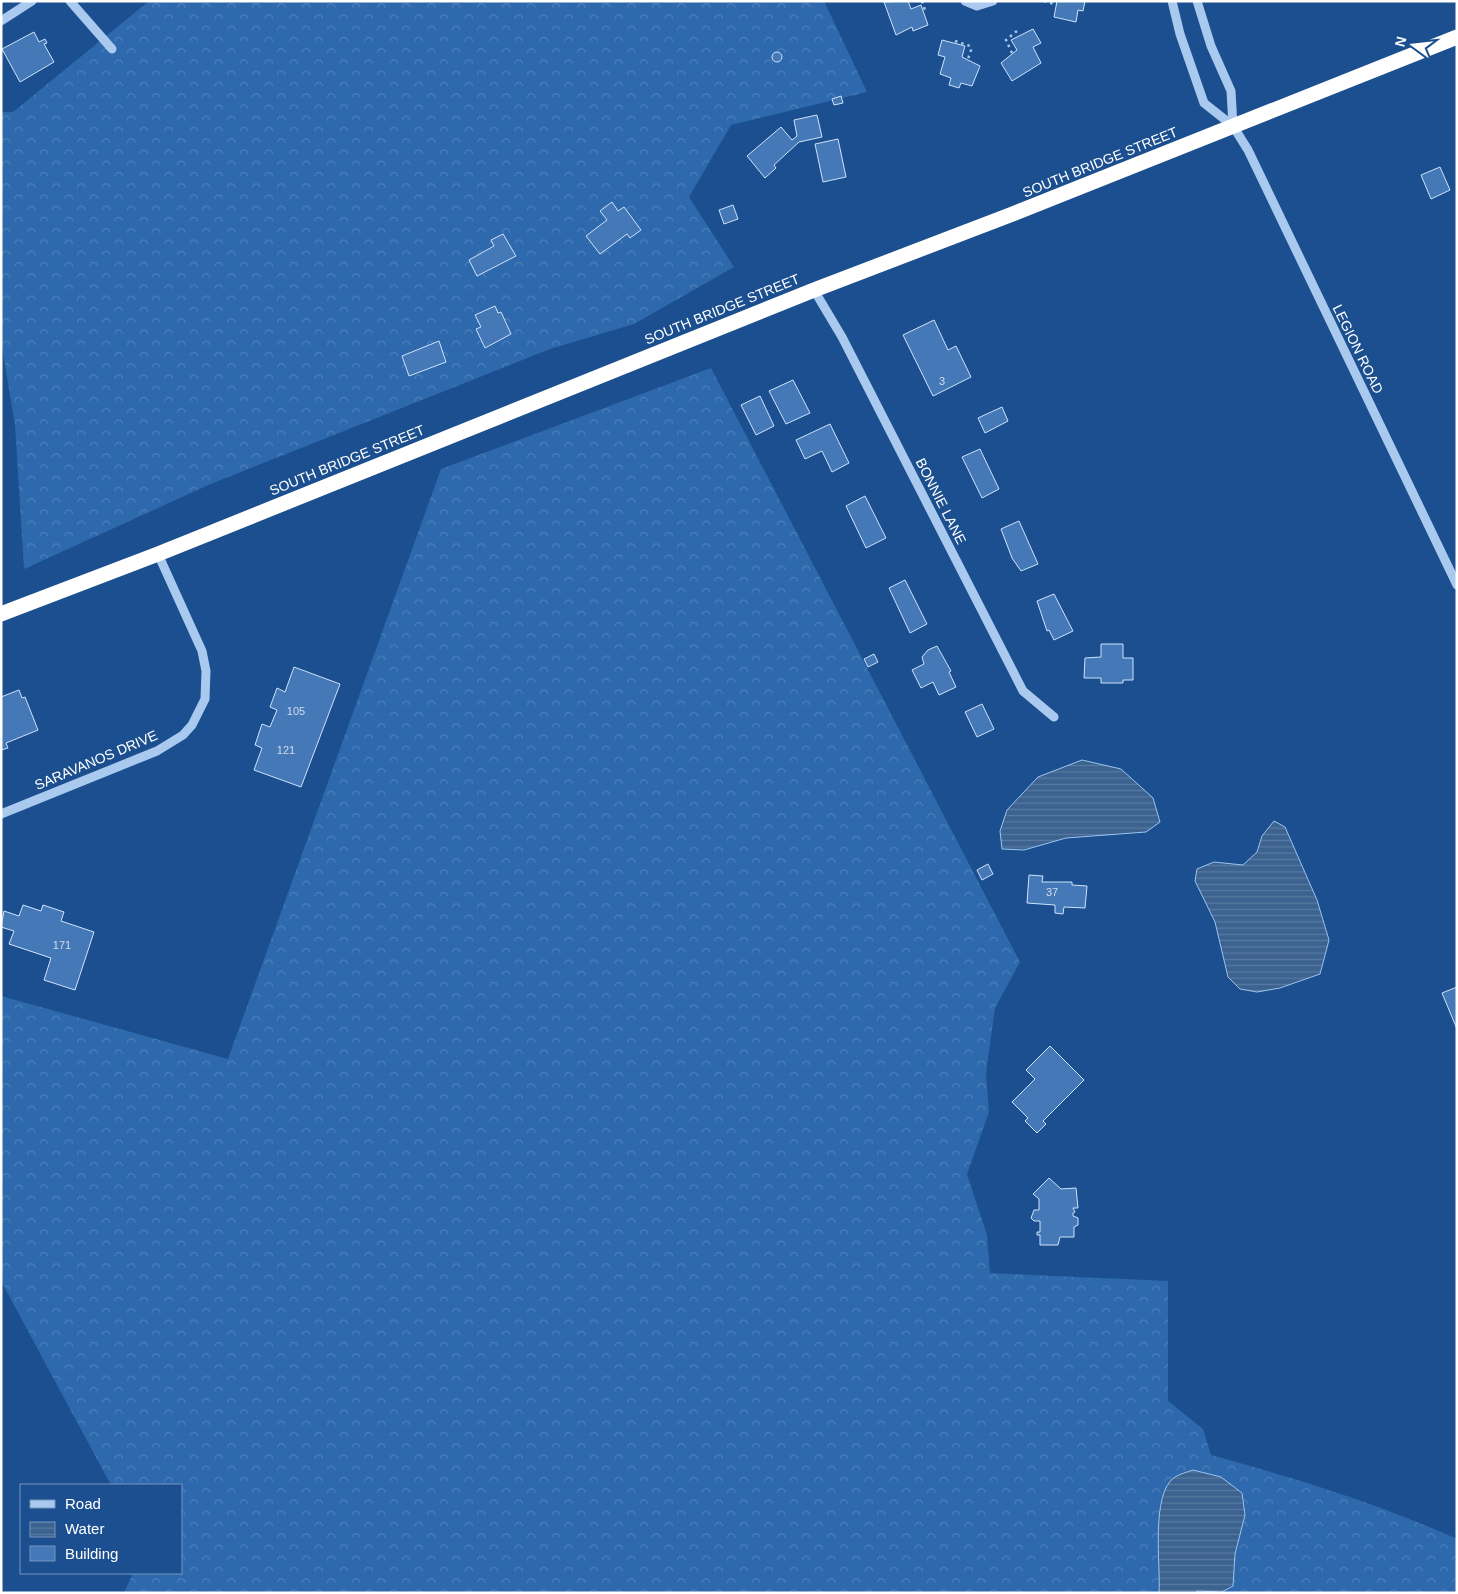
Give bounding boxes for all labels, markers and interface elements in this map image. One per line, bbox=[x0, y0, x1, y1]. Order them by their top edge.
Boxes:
north arrow bbox=[1388, 20, 1438, 70]
text: N bbox=[1391, 35, 1409, 49]
street label: SOUTH BRIDGE STREET bbox=[1020, 123, 1180, 200]
street label: SOUTH BRIDGE STREET bbox=[642, 270, 802, 347]
street label: LEGION ROAD bbox=[1329, 302, 1387, 396]
house number: 3 bbox=[939, 375, 945, 387]
street label: SOUTH BRIDGE STREET bbox=[267, 421, 427, 498]
street label: BONNIE LANE bbox=[913, 455, 969, 547]
house number: 105 bbox=[287, 705, 305, 717]
street label: SARAVANOS DRIVE bbox=[32, 727, 160, 793]
house number: 121 bbox=[277, 744, 295, 756]
house number: 37 bbox=[1046, 886, 1058, 898]
house number: 171 bbox=[53, 939, 71, 951]
legend bbox=[20, 1484, 182, 1574]
text: Road bbox=[65, 1495, 101, 1512]
text: Water bbox=[65, 1520, 104, 1537]
text: Building bbox=[65, 1545, 118, 1562]

